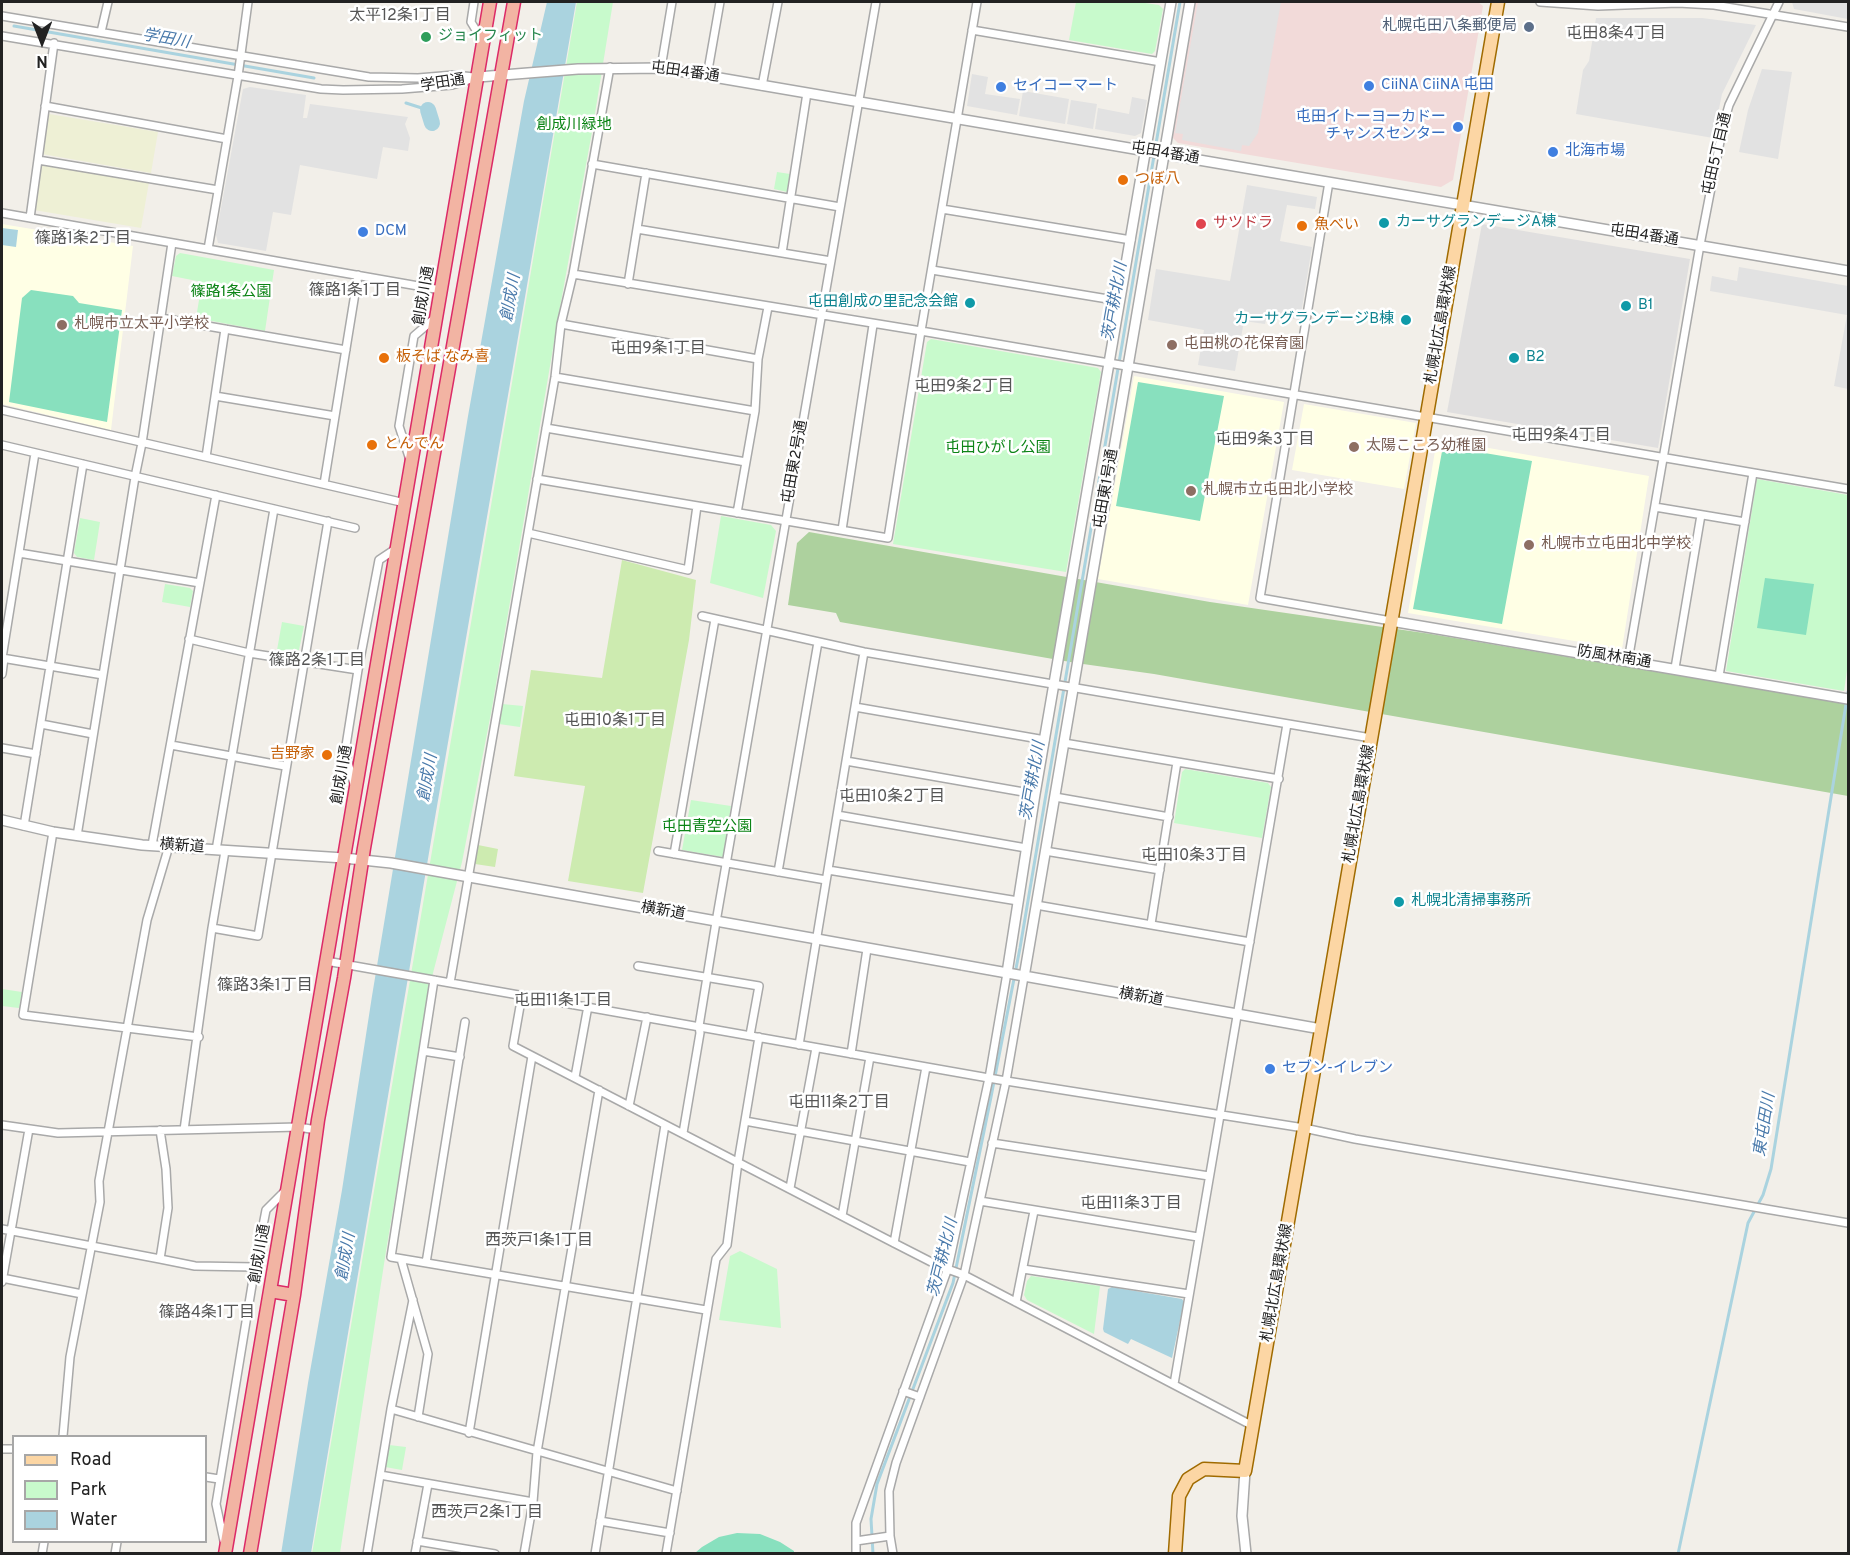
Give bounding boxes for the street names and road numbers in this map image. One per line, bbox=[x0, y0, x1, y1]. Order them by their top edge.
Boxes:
street label: 屯田4番通 bbox=[649, 59, 721, 87]
street label: 学田通 bbox=[419, 72, 467, 96]
street label: 屯田5丁目通 bbox=[1700, 111, 1736, 197]
street label: 屯田4番通 bbox=[1129, 139, 1201, 169]
street label: 屯田4番通 bbox=[1608, 222, 1680, 250]
street label: 札幌北広島環状線 bbox=[1423, 264, 1461, 386]
street label: 創成川通 bbox=[411, 265, 439, 327]
street label: 屯田東2号通 bbox=[780, 419, 812, 505]
street label: 屯田東1号通 bbox=[1091, 448, 1123, 530]
street label: 防風林南通 bbox=[1576, 643, 1652, 673]
street label: 札幌北広島環状線 bbox=[1341, 743, 1379, 865]
street label: 創成川通 bbox=[329, 744, 357, 806]
street label: 横新道 bbox=[159, 836, 205, 858]
street label: 横新道 bbox=[639, 899, 687, 925]
street label: 横新道 bbox=[1117, 985, 1165, 1011]
street label: 札幌北広島環状線 bbox=[1259, 1222, 1297, 1344]
street label: 創成川通 bbox=[247, 1223, 275, 1285]

